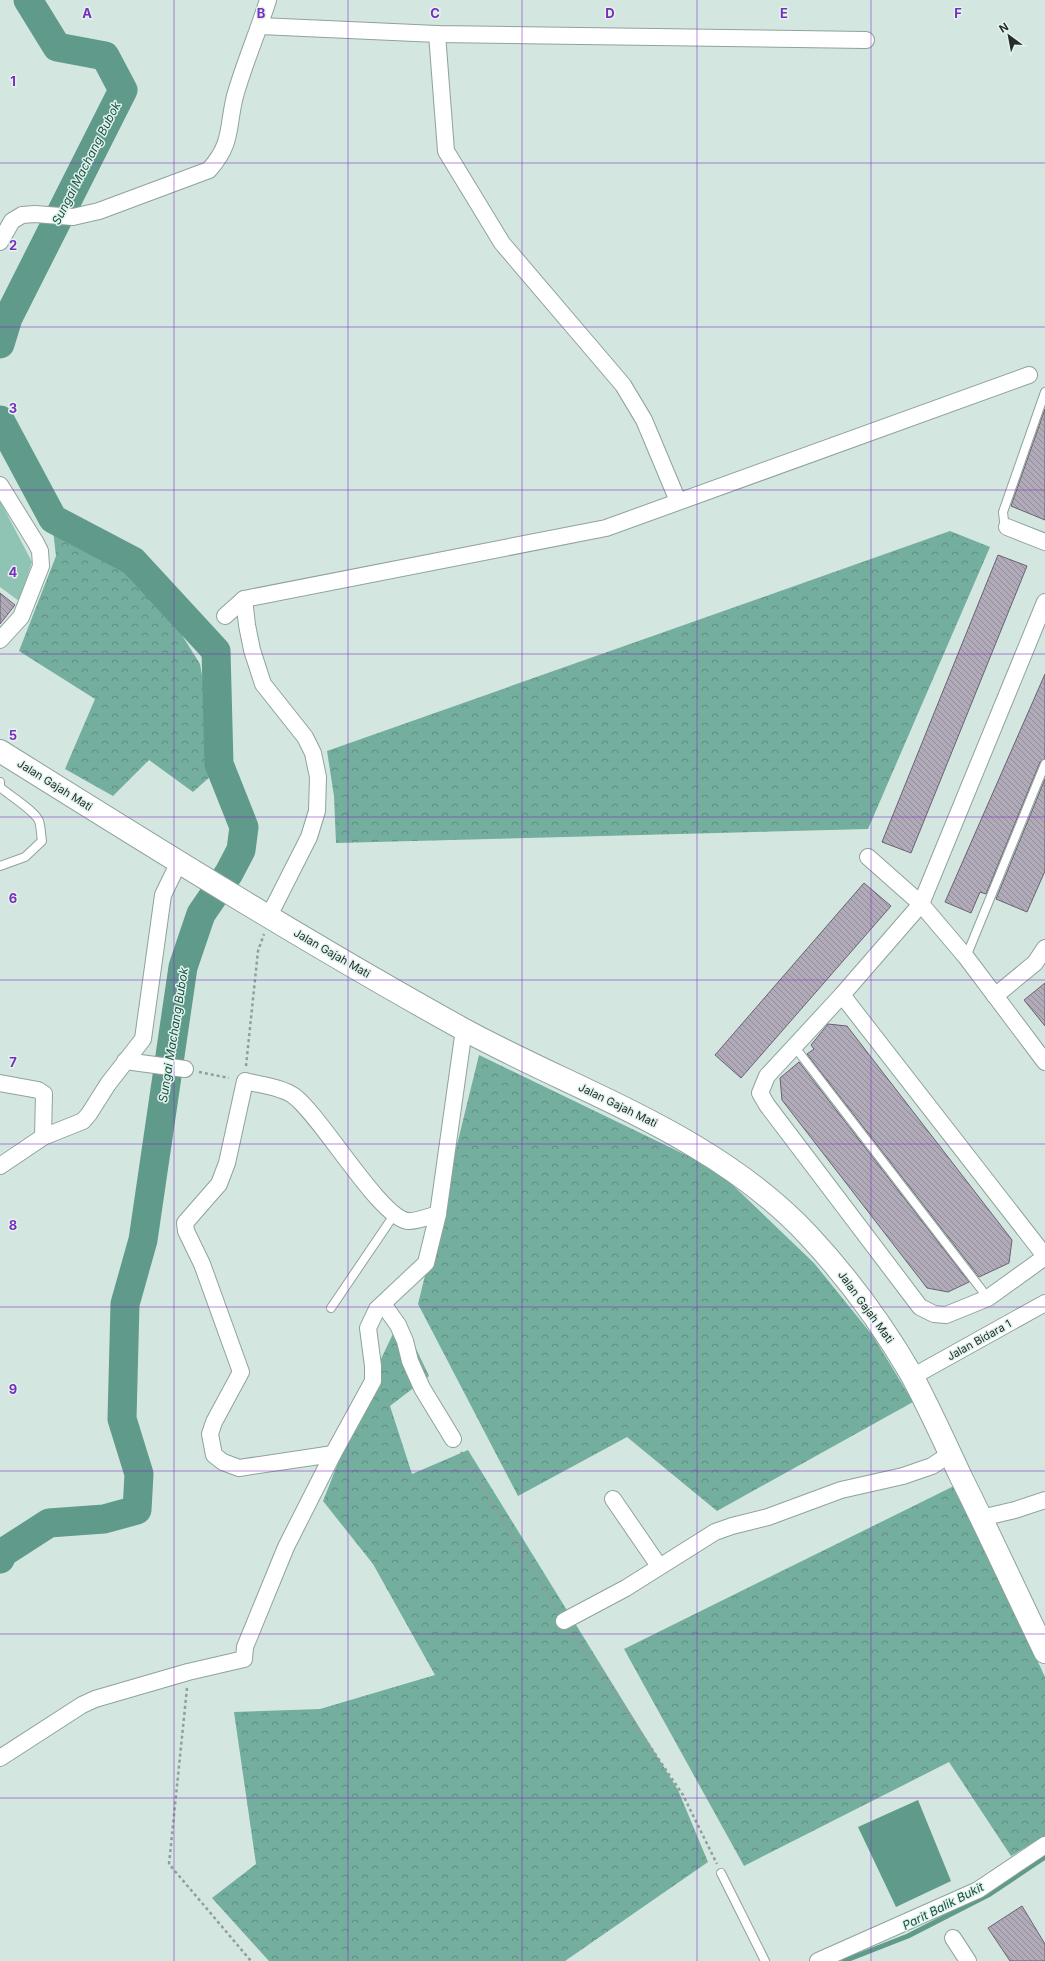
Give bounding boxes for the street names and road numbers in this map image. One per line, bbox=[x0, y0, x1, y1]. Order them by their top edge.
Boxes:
street label: Jalan Gajah Mati bbox=[15, 756, 95, 814]
street label: Jalan Gajah Mati bbox=[291, 925, 373, 981]
street label: Jalan Gajah Mati bbox=[576, 1080, 660, 1130]
street label: Jalan Gajah Mati bbox=[835, 1268, 897, 1346]
street label: Jalan Bidara 1 bbox=[944, 1317, 1014, 1363]

